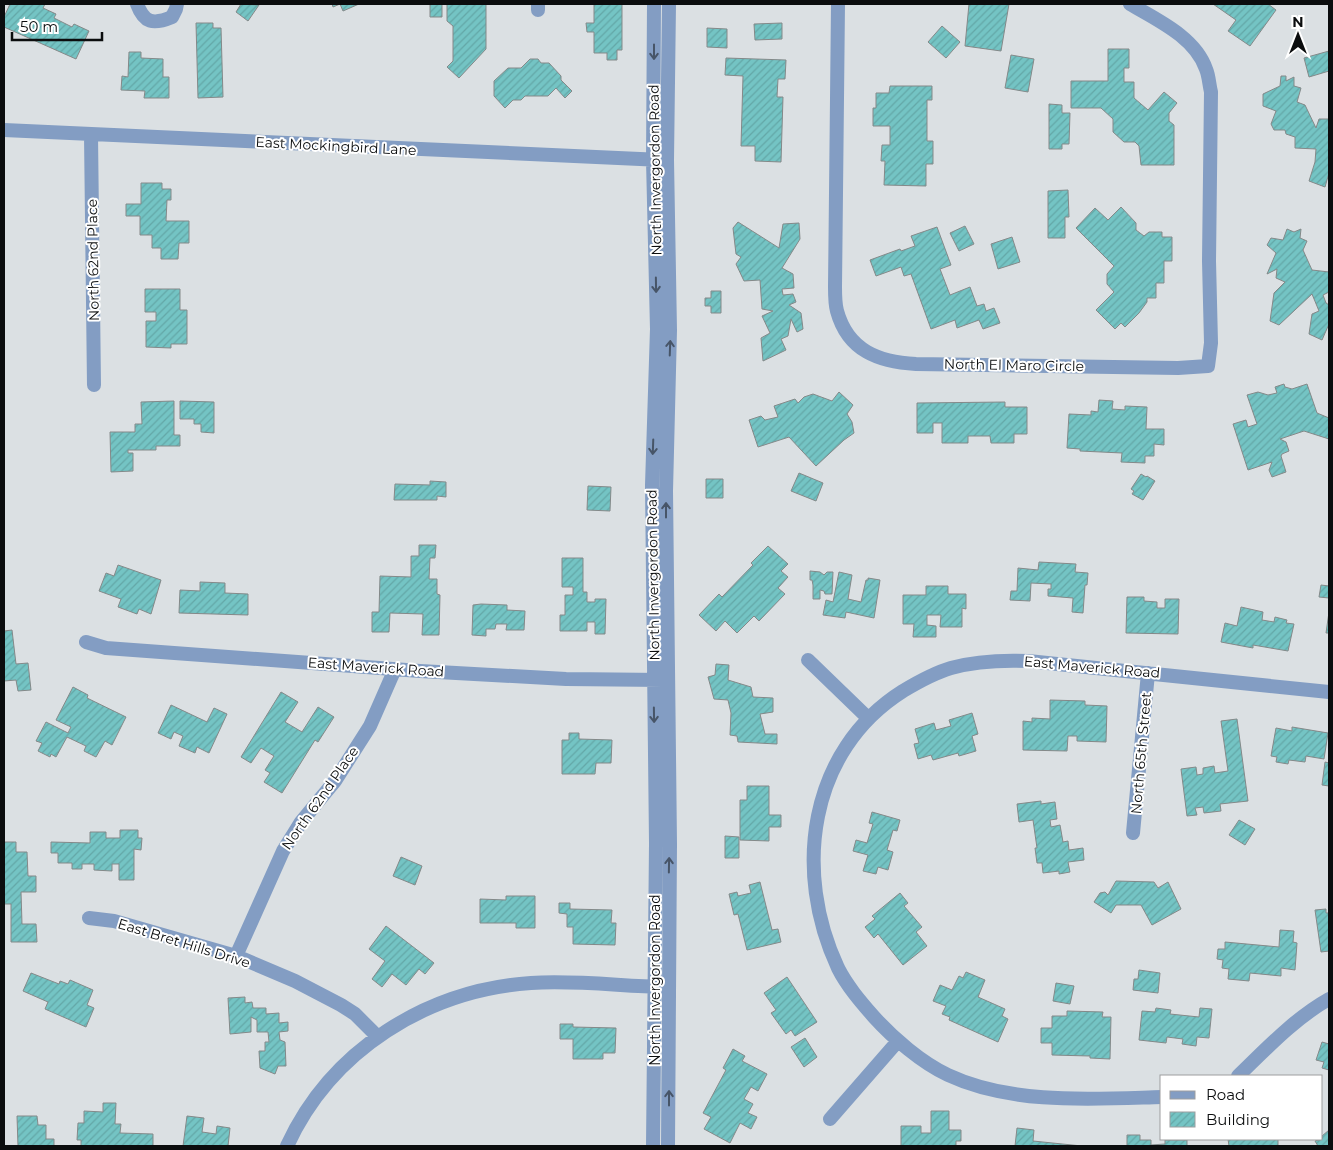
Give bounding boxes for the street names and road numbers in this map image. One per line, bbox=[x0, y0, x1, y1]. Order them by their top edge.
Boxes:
street label: North Invergordon Road bbox=[645, 84, 665, 256]
street label: East Mockingbird Lane bbox=[255, 133, 417, 159]
street label: North 62nd Place bbox=[83, 199, 103, 321]
street label: North El Maro Circle bbox=[944, 355, 1084, 375]
street label: North Invergordon Road bbox=[643, 489, 663, 661]
street label: East Maverick Road bbox=[1023, 652, 1161, 682]
street label: East Maverick Road bbox=[307, 653, 445, 681]
street label: North 65th Street bbox=[1127, 691, 1155, 815]
street label: North 62nd Place bbox=[278, 743, 362, 853]
street label: North Invergordon Road bbox=[646, 894, 664, 1066]
street label: East Bret Hills Drive bbox=[116, 914, 252, 972]

